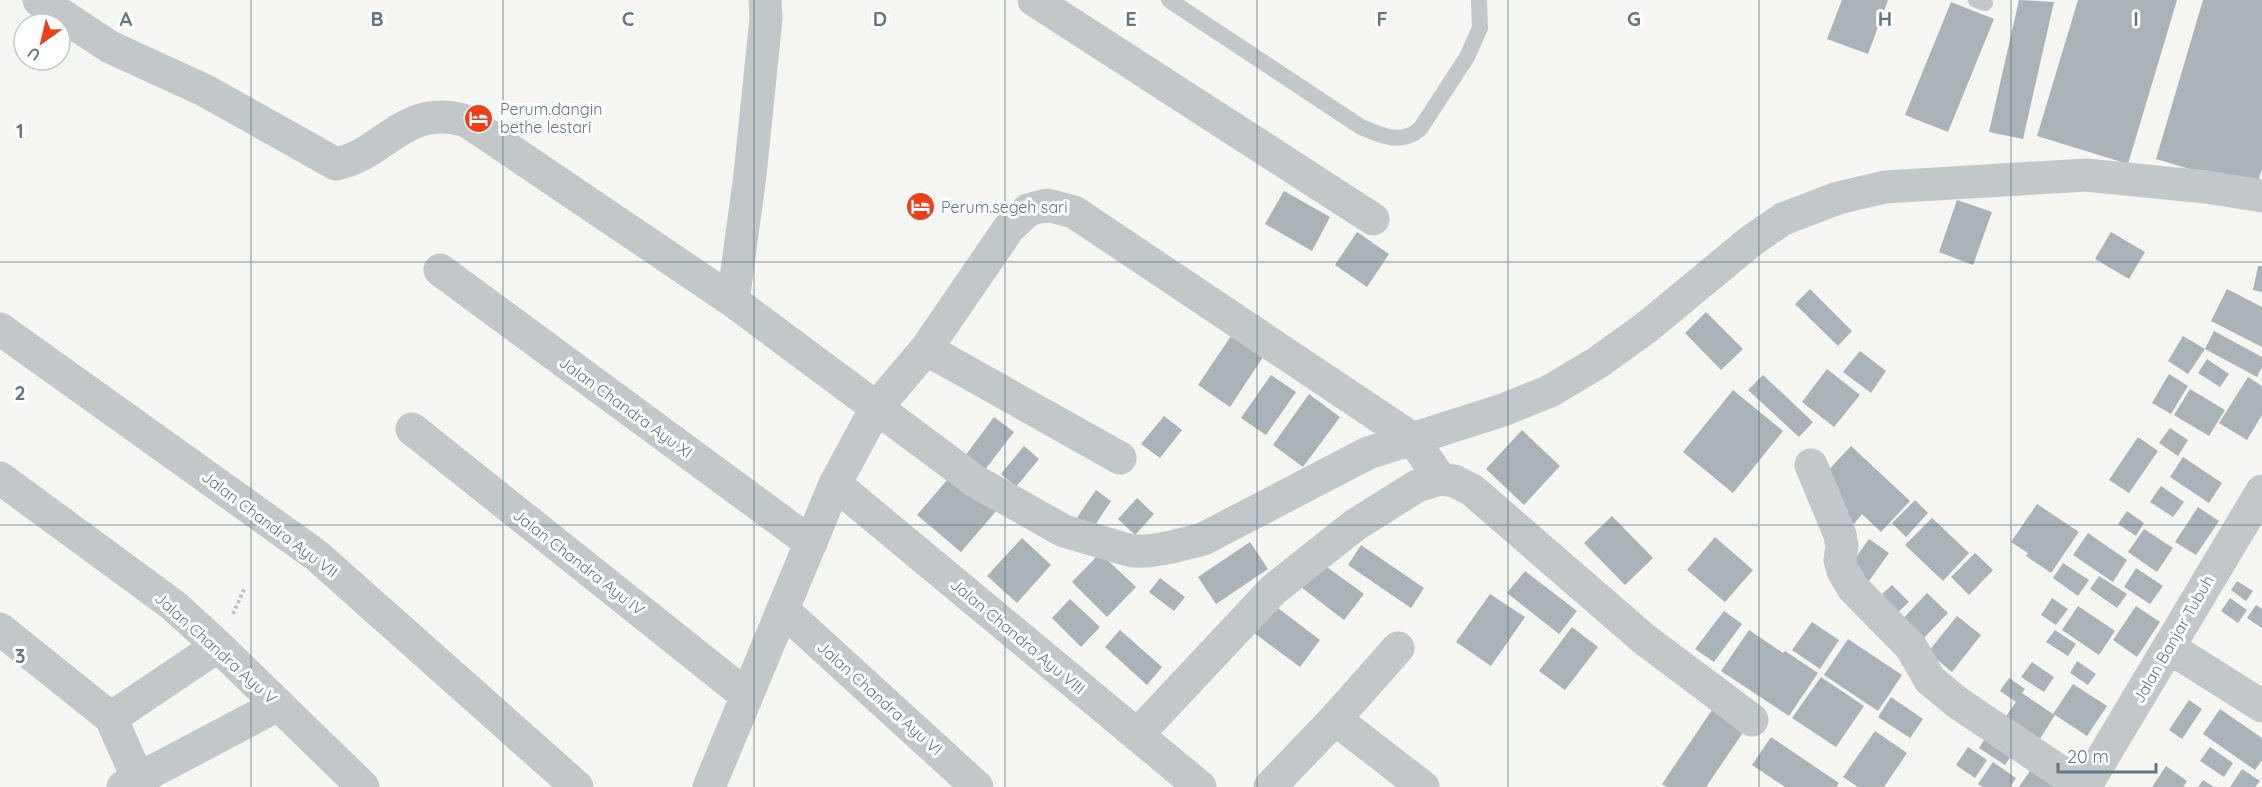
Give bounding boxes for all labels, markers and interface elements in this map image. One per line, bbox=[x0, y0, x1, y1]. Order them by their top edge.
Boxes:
text: A bbox=[120, 6, 133, 31]
text: B bbox=[370, 6, 384, 31]
text: C bbox=[622, 6, 635, 31]
text: D bbox=[873, 6, 887, 31]
text: E bbox=[1125, 6, 1137, 31]
text: F bbox=[1376, 6, 1388, 31]
text: G bbox=[1627, 6, 1641, 31]
text: H bbox=[1878, 6, 1892, 31]
text: I bbox=[2133, 6, 2139, 31]
north arrow bbox=[12, 12, 72, 72]
text: U bbox=[23, 43, 44, 66]
place label: Perum.dangin bethe lestari bbox=[500, 99, 602, 137]
hotel icon: Perum.dangin bethe lestari bbox=[463, 102, 495, 134]
text: 1 bbox=[16, 118, 24, 143]
hotel icon: Perum.segeh sari bbox=[904, 191, 936, 223]
place label: Perum.segeh sari bbox=[941, 197, 1068, 217]
street label: Jalan Chandra Ayu XI bbox=[555, 352, 697, 462]
text: 2 bbox=[14, 380, 26, 405]
street label: Jalan Chandra Ayu VII bbox=[198, 466, 342, 582]
street label: Jalan Chandra Ayu IV bbox=[509, 504, 649, 620]
street label: Jalan Banjar Tubuh bbox=[2128, 571, 2218, 707]
street label: Jalan Chandra Ayu VIII bbox=[947, 574, 1089, 698]
street label: Jalan Chandra Ayu V bbox=[151, 588, 281, 708]
street label: Jalan Chandra Ayu VI bbox=[813, 637, 947, 759]
text: 3 bbox=[15, 643, 25, 668]
scale bar bbox=[2058, 736, 2156, 774]
text: 20 m bbox=[2067, 745, 2109, 768]

